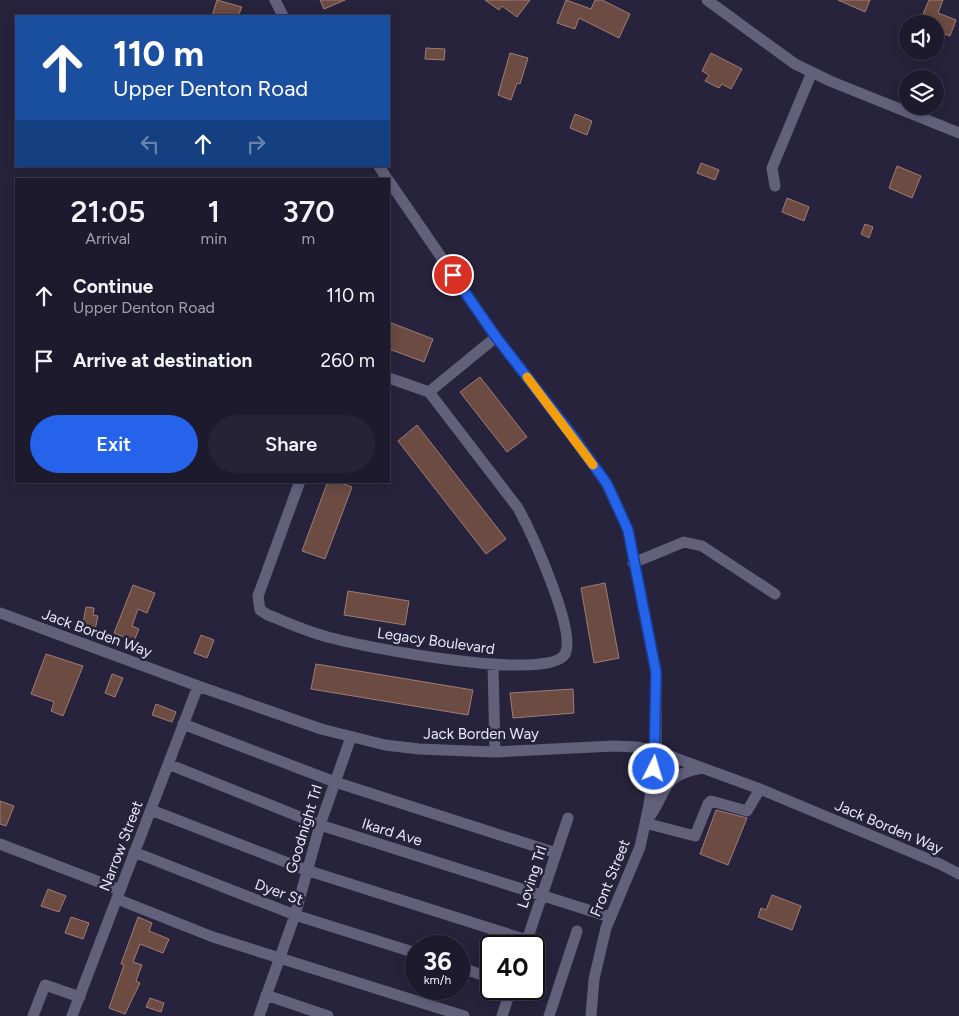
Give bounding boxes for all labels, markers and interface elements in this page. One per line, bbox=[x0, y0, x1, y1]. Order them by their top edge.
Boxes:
map controls bbox=[899, 15, 944, 115]
button: sound bbox=[899, 15, 944, 60]
text: 110 m bbox=[113, 33, 204, 75]
icon: ahead bbox=[30, 35, 95, 100]
button: layers bbox=[899, 70, 944, 115]
text: Upper Denton Road bbox=[113, 75, 308, 102]
icon: left bbox=[136, 130, 164, 158]
icon: ahead bbox=[189, 130, 217, 158]
icon: right bbox=[242, 130, 270, 158]
text: 21:05 bbox=[70, 193, 145, 230]
text: 1 bbox=[207, 193, 220, 230]
text: 370 bbox=[282, 193, 335, 230]
text: Arrival bbox=[85, 229, 130, 248]
text: min bbox=[201, 229, 227, 248]
text: m bbox=[302, 229, 315, 248]
pin bbox=[432, 254, 474, 296]
icon: arrive bbox=[439, 261, 467, 289]
text: Continue bbox=[73, 275, 153, 298]
icon: ahead bbox=[30, 282, 58, 310]
text: 110 m bbox=[326, 284, 375, 307]
text: Upper Denton Road bbox=[73, 298, 215, 317]
icon: arrive bbox=[30, 347, 58, 375]
text: Arrive at destination bbox=[73, 349, 252, 372]
text: 260 m bbox=[321, 349, 375, 372]
button: Exit bbox=[30, 415, 198, 473]
button: Share bbox=[208, 415, 375, 473]
street label: Jack Borden Way bbox=[40, 605, 155, 661]
street label: Legacy Boulevard bbox=[376, 624, 496, 658]
street label: Jack Borden Way bbox=[423, 725, 539, 743]
position arrow bbox=[627, 742, 679, 794]
street label: Goodnight Trl bbox=[282, 782, 326, 876]
street label: Jack Borden Way bbox=[832, 796, 946, 858]
street label: Narrow Street bbox=[96, 798, 147, 894]
street label: Ikard Ave bbox=[360, 814, 424, 850]
street label: Front Street bbox=[586, 837, 634, 919]
street label: Loving Trl bbox=[513, 844, 551, 910]
street label: Dyer St bbox=[252, 875, 306, 909]
speed limit sign: 40 bbox=[480, 935, 545, 1000]
text: 36 bbox=[423, 946, 452, 976]
text: km/h bbox=[424, 973, 451, 987]

